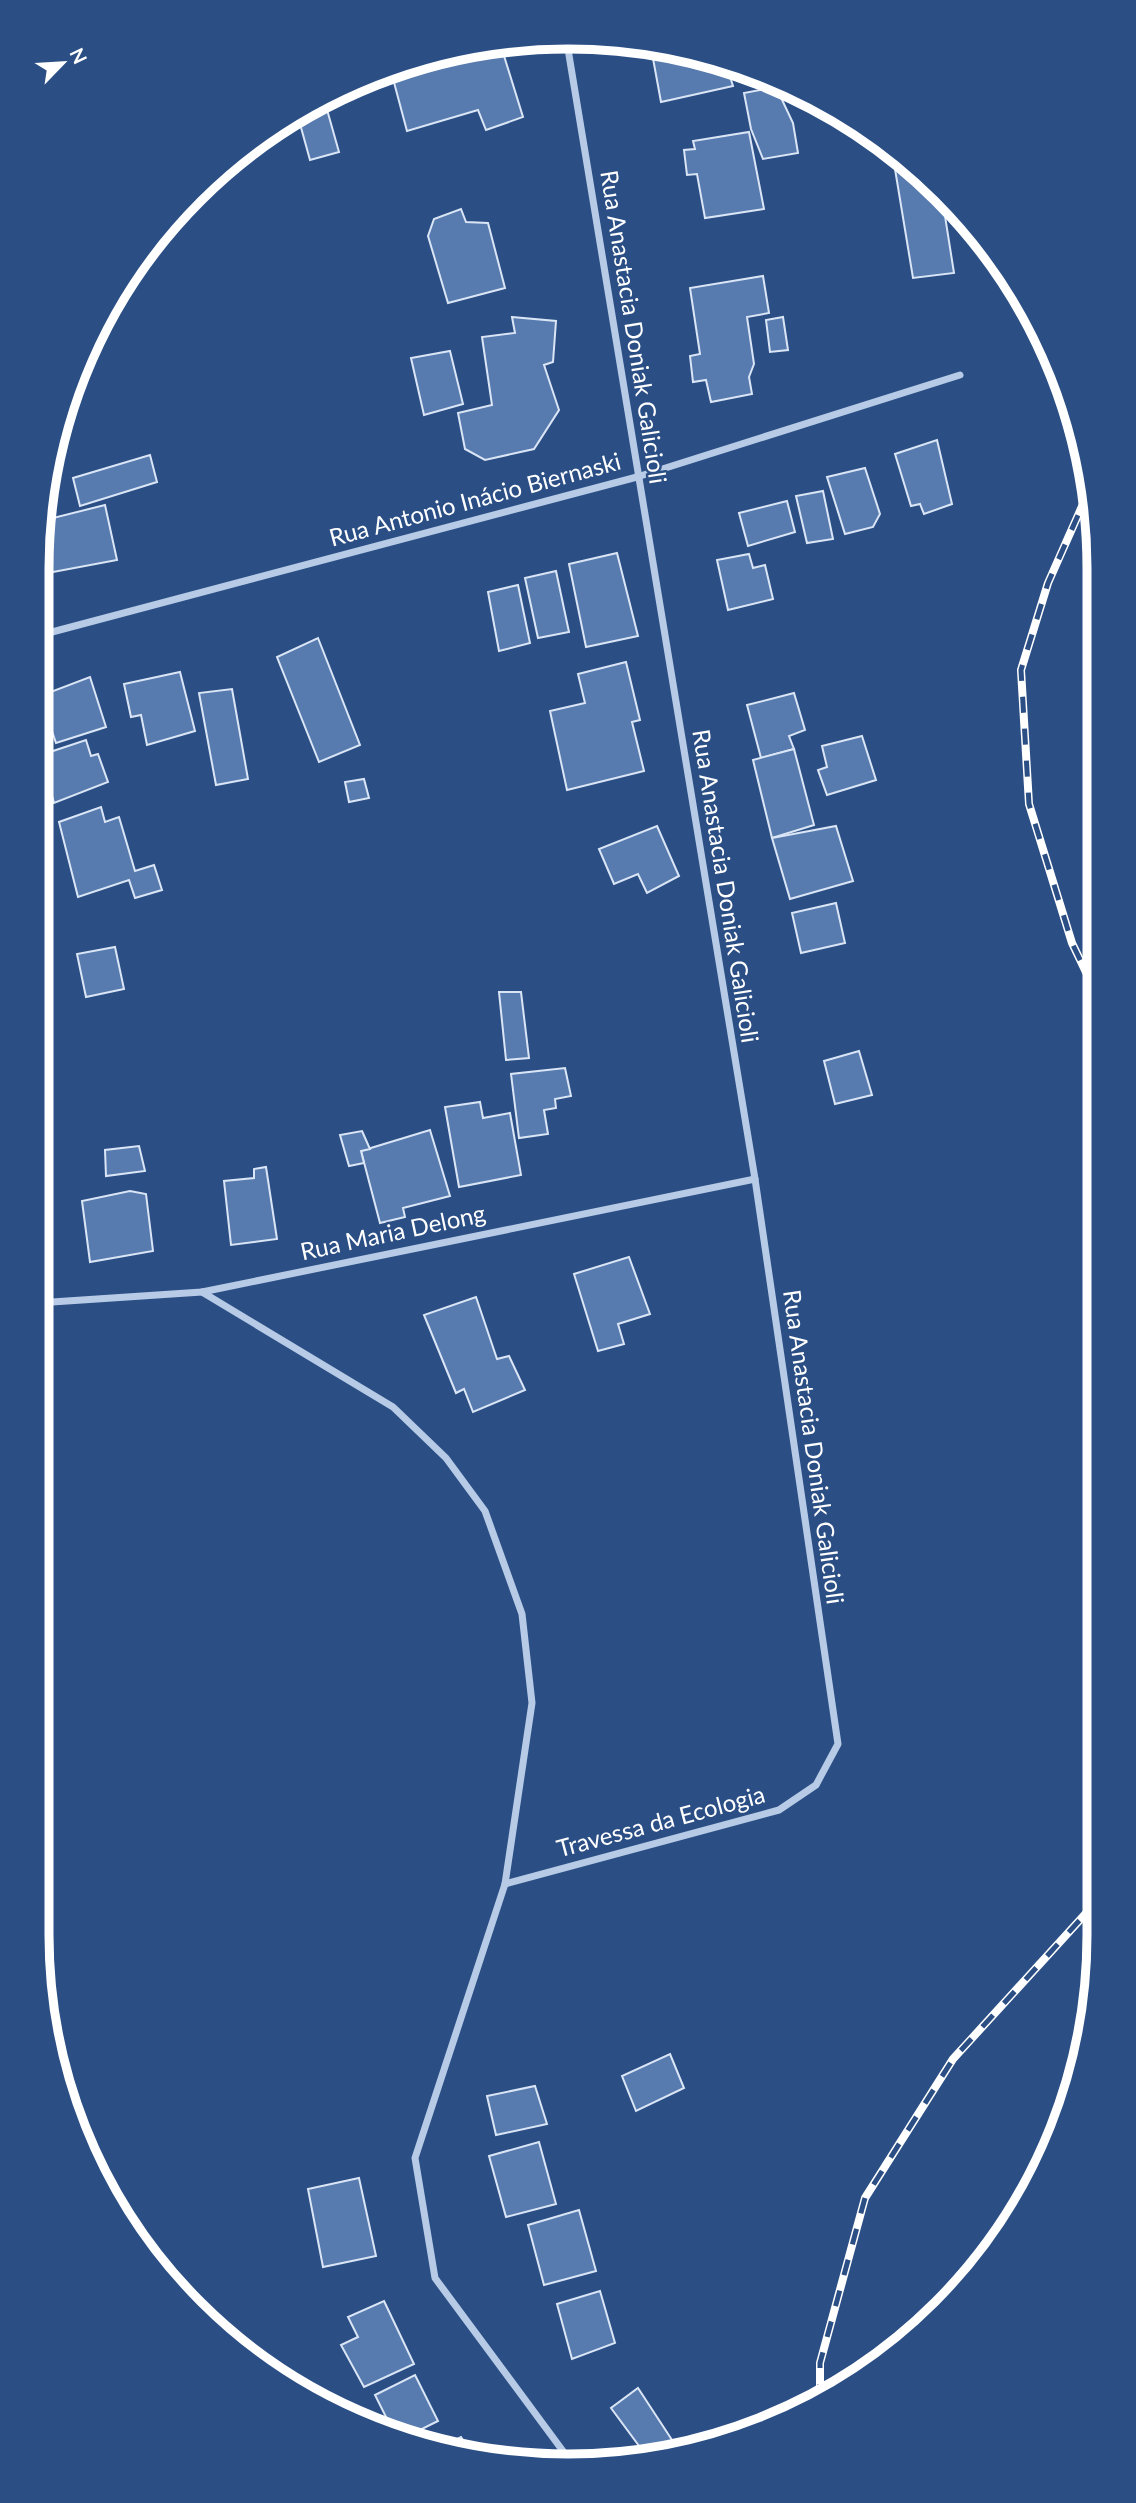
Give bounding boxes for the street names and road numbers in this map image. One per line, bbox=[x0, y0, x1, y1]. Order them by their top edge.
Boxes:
street label: Rua Anastacia Doniak Galicioli bbox=[595, 168, 674, 486]
street label: Rua Antonio Inácio Biernaski bbox=[326, 446, 624, 551]
street label: Rua Anastacia Doniak Galicioli bbox=[687, 727, 766, 1045]
street label: Rua Maria Delong bbox=[298, 1198, 488, 1265]
street label: Rua Anastacia Doniak Galicioli bbox=[778, 1288, 851, 1606]
street label: Travessa da Ecologia bbox=[553, 1779, 768, 1862]

